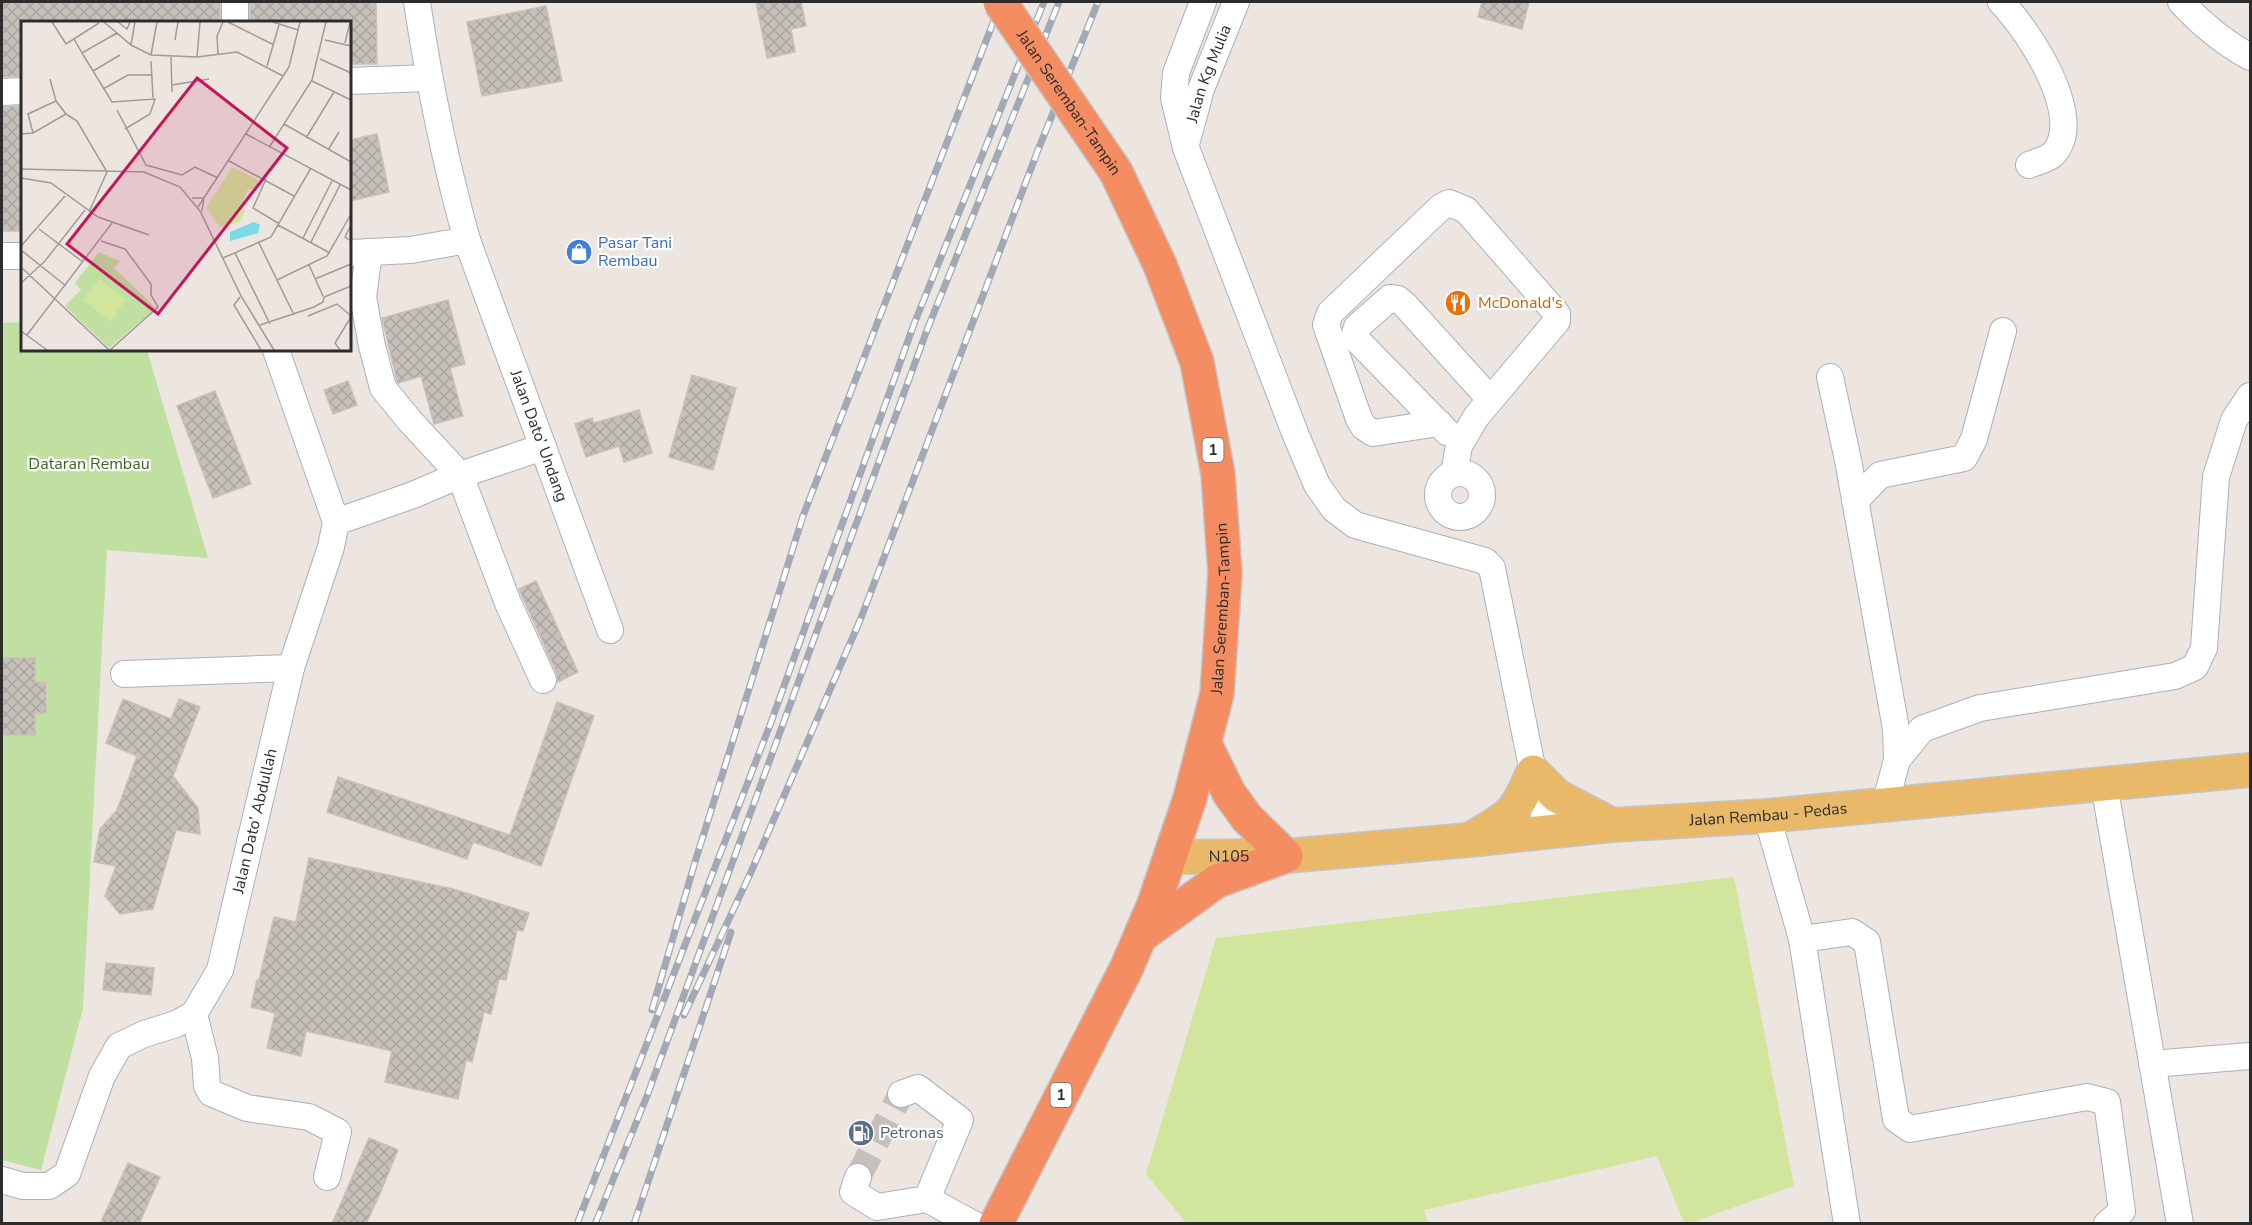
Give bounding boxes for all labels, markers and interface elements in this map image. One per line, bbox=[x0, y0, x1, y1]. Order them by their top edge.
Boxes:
inset map bbox=[21, 21, 351, 351]
street label: Jalan Kg Mulia bbox=[1181, 21, 1237, 126]
street label: Jalan Seremban-Tampin bbox=[1011, 25, 1126, 180]
place label: Pasar Tani Rembau bbox=[598, 232, 672, 272]
shop icon: Pasar Tani Rembau bbox=[564, 237, 594, 267]
restaurant icon: McDonald's bbox=[1443, 288, 1473, 318]
place label: McDonald's bbox=[1478, 292, 1563, 314]
street label: Jalan Dato’ Undang bbox=[504, 366, 573, 505]
road number: 1 bbox=[1202, 438, 1224, 462]
park label: Dataran Rembau bbox=[28, 453, 150, 475]
street label: Jalan Seremban-Tampin bbox=[1206, 522, 1236, 696]
street label: Jalan Dato’ Abdullah bbox=[227, 746, 283, 897]
street label: Jalan Rembau - Pedas bbox=[1687, 797, 1848, 832]
street label: N105 bbox=[1209, 845, 1249, 868]
road number: 1 bbox=[1050, 1083, 1072, 1107]
fuel station icon: Petronas bbox=[846, 1118, 876, 1148]
place label: Petronas bbox=[880, 1122, 944, 1144]

